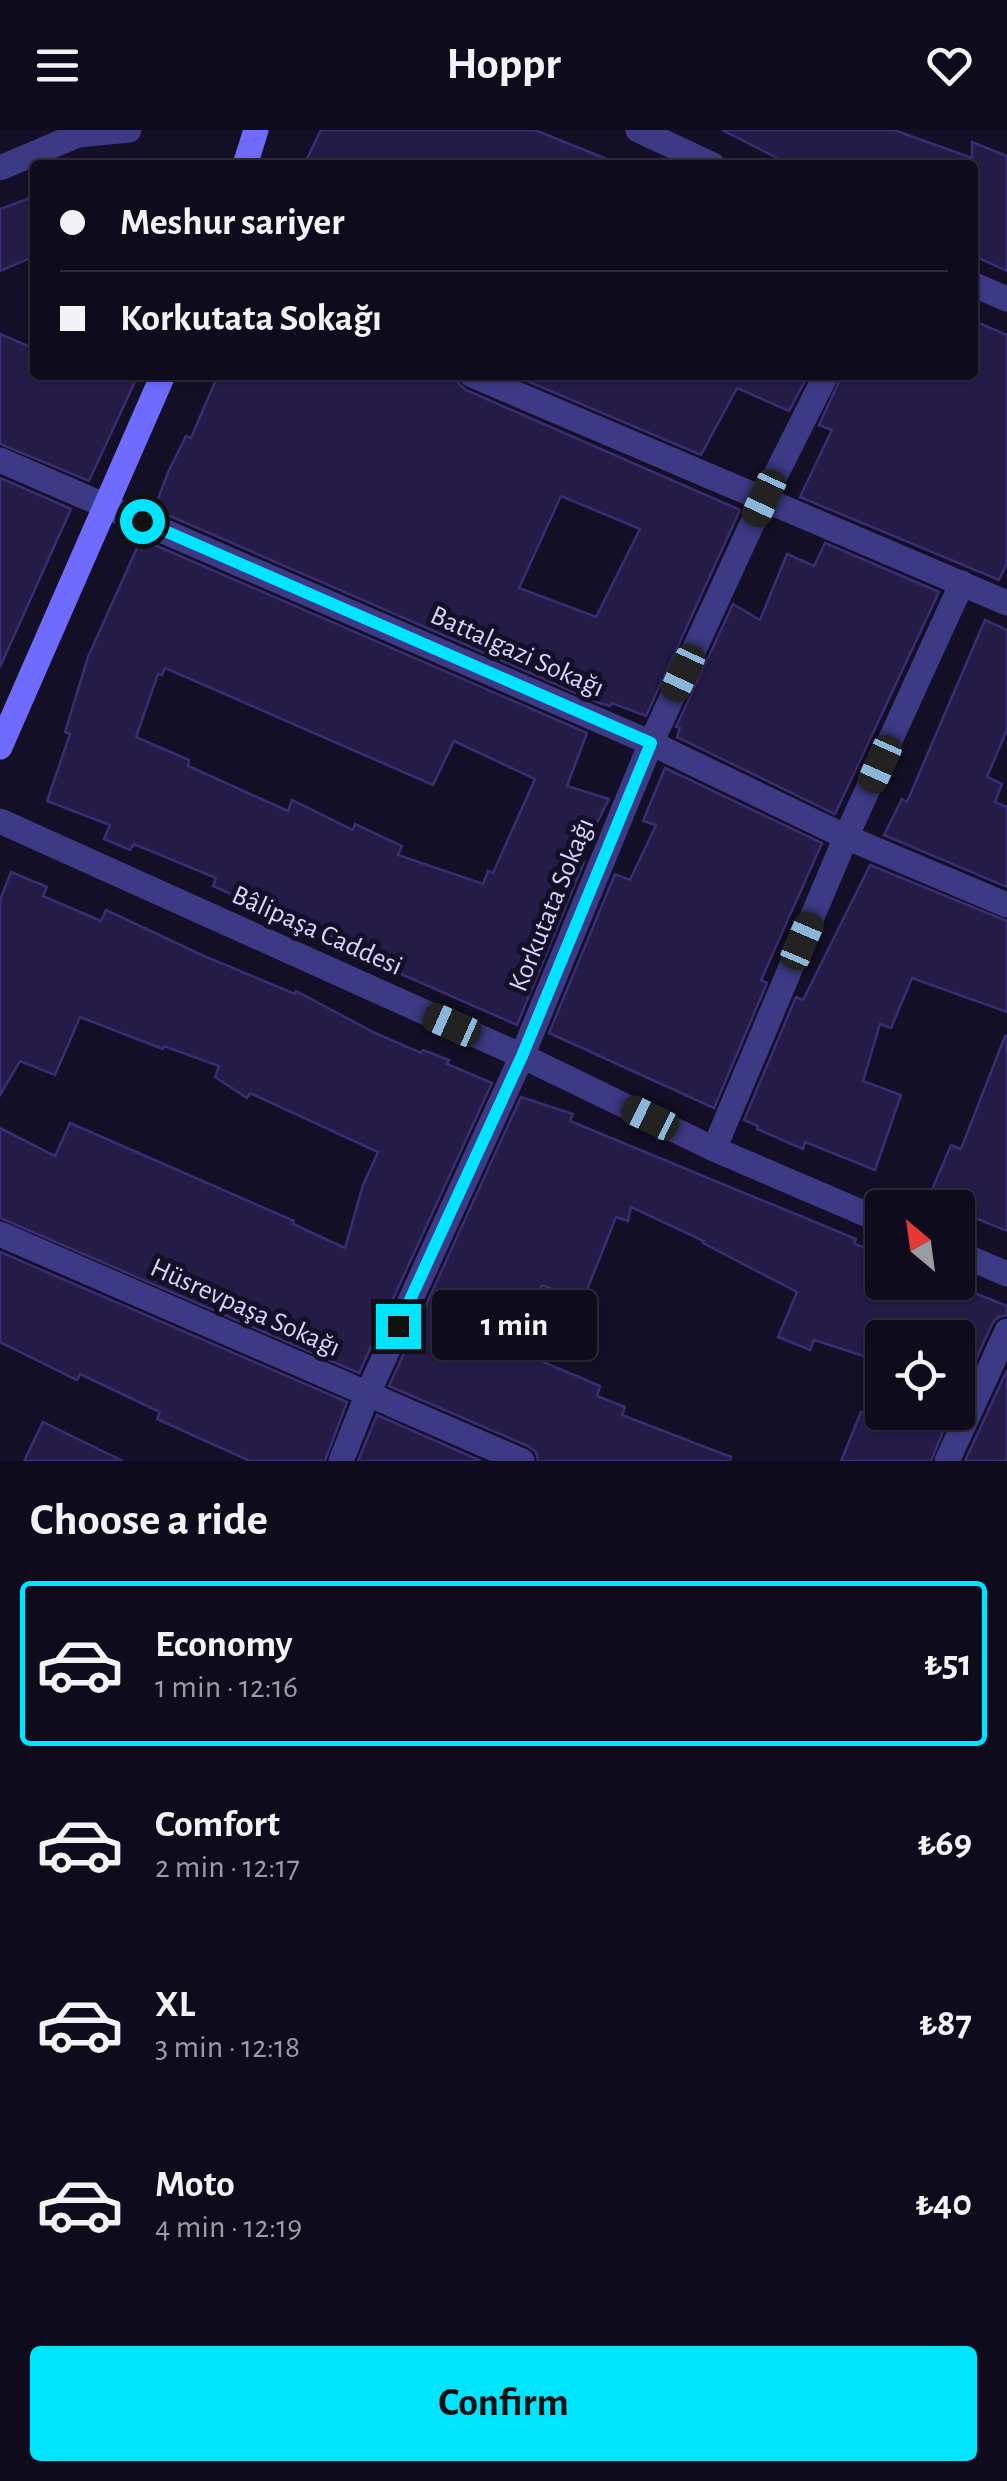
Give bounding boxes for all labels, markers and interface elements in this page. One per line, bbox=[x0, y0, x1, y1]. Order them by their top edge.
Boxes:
icon: menu bbox=[30, 38, 85, 93]
icon: heart bbox=[922, 38, 977, 93]
text: Hoppr bbox=[446, 42, 561, 87]
text: Meshur sariyer bbox=[120, 204, 345, 242]
text: Korkutata Sokağı bbox=[120, 300, 382, 338]
car bbox=[738, 464, 790, 532]
route start bbox=[120, 499, 165, 544]
street label: Battalgazi Sokağı bbox=[426, 601, 608, 703]
car bbox=[657, 639, 709, 707]
car bbox=[854, 730, 906, 798]
street label: Korkutata Sokağı bbox=[504, 814, 600, 996]
street label: Bâlipaşa Caddesi bbox=[228, 881, 406, 981]
car bbox=[776, 908, 828, 974]
car bbox=[418, 999, 486, 1051]
car bbox=[616, 1091, 684, 1145]
north arrow bbox=[865, 1190, 975, 1300]
map controls bbox=[865, 1190, 975, 1430]
street label: Hüsrevpaşa Sokağı bbox=[146, 1254, 344, 1362]
callout: 1 min bbox=[433, 1291, 598, 1361]
route end bbox=[376, 1304, 421, 1349]
text: 1 min bbox=[481, 1309, 548, 1341]
button: locate bbox=[865, 1320, 975, 1430]
text: Choose a ride bbox=[30, 1498, 268, 1543]
icon: car bbox=[35, 1619, 125, 1709]
text: Economy bbox=[155, 1626, 293, 1664]
text: ₺51 bbox=[924, 1645, 972, 1683]
text: 1 min · 12:16 bbox=[155, 1671, 298, 1703]
icon: car bbox=[35, 1799, 125, 1889]
text: Comfort bbox=[155, 1806, 280, 1844]
text: ₺69 bbox=[917, 1825, 972, 1863]
text: 2 min · 12:17 bbox=[155, 1851, 300, 1883]
icon: car bbox=[35, 1979, 125, 2069]
text: XL bbox=[155, 1986, 195, 2024]
text: ₺87 bbox=[919, 2005, 972, 2043]
text: 3 min · 12:18 bbox=[155, 2031, 300, 2063]
icon: car bbox=[35, 2159, 125, 2249]
text: Moto bbox=[155, 2166, 235, 2204]
text: ₺40 bbox=[915, 2185, 972, 2223]
text: 4 min · 12:19 bbox=[155, 2211, 302, 2243]
button: Confirm bbox=[30, 2346, 977, 2461]

